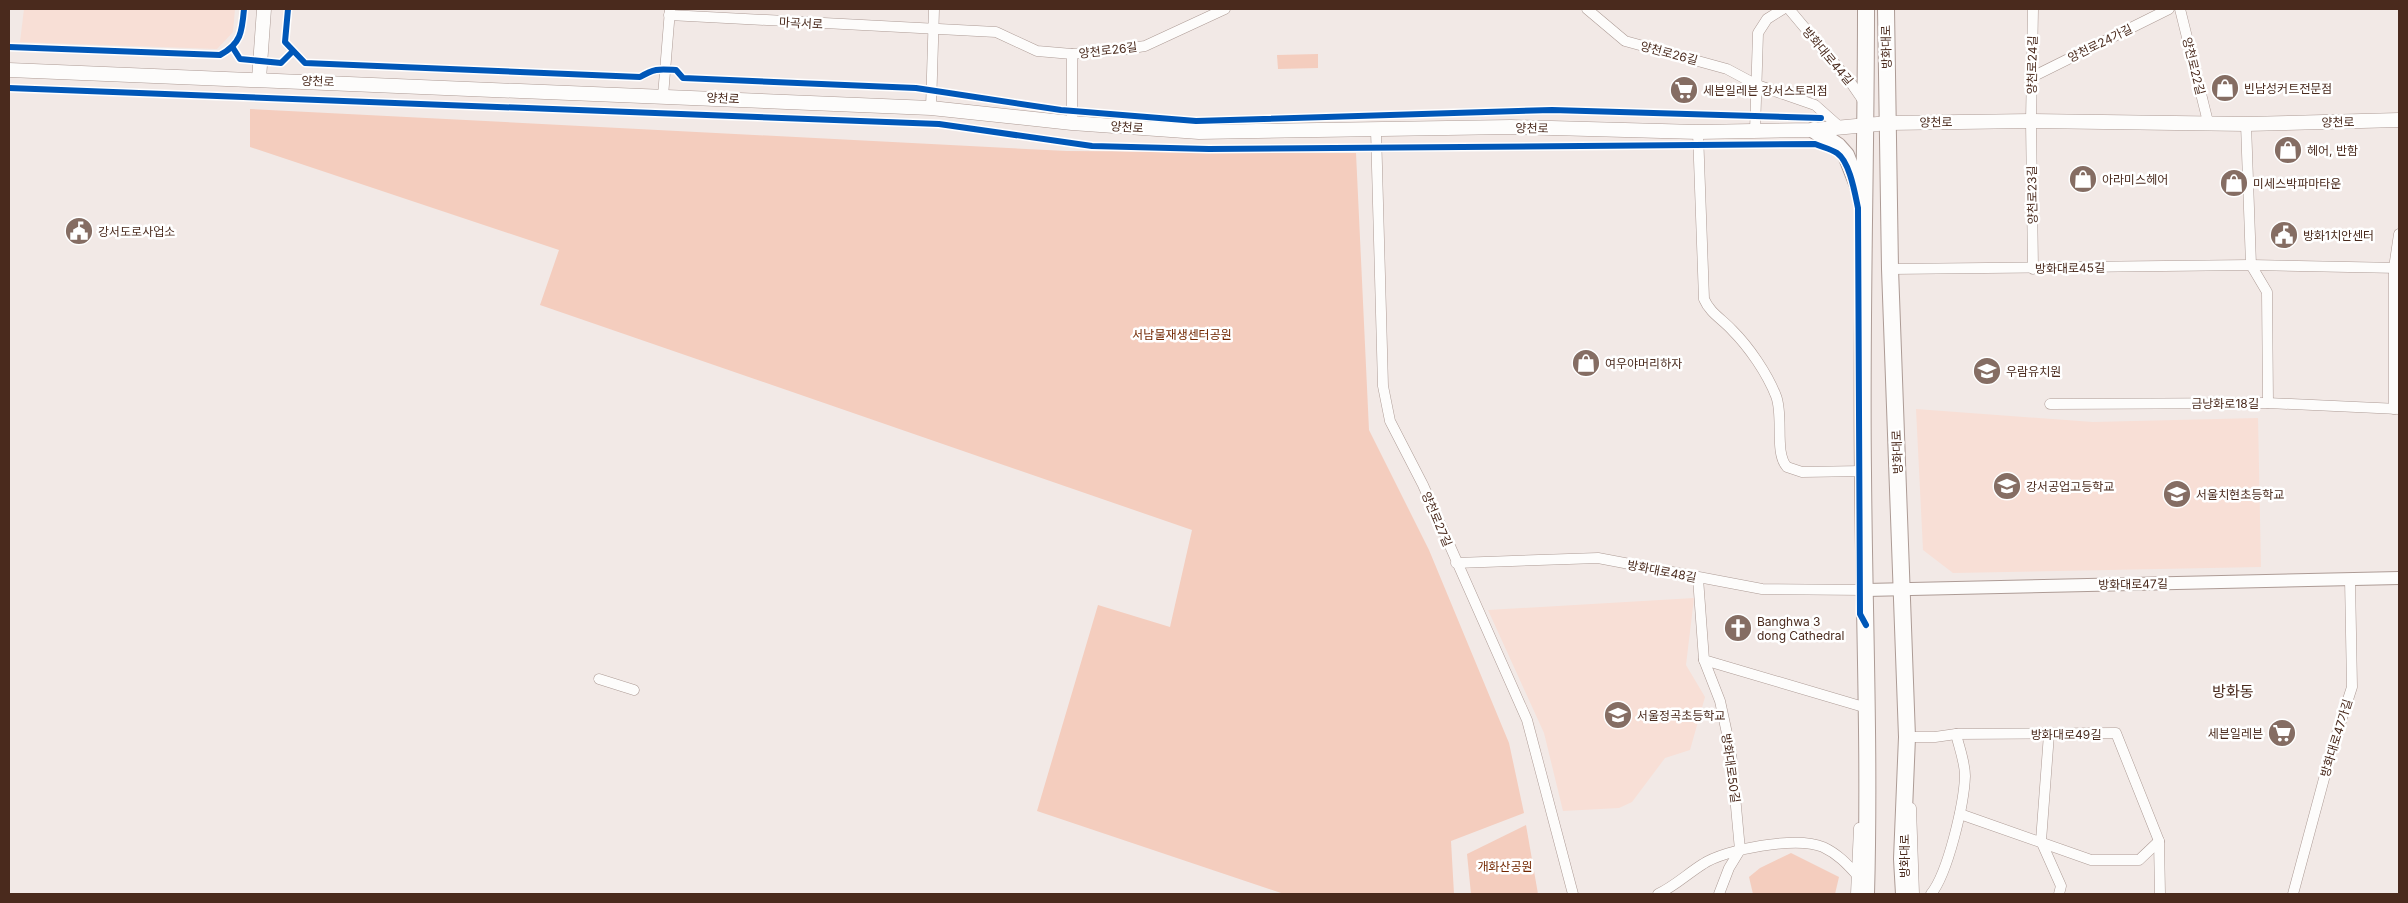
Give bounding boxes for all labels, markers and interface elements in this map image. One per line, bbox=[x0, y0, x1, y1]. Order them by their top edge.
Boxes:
street label: 마곡서로 bbox=[779, 14, 823, 32]
street label: 양천로24가길 bbox=[2065, 21, 2135, 65]
street label: 방화대로44길 bbox=[1800, 24, 1856, 88]
street label: 방화대로 bbox=[1878, 25, 1894, 69]
street label: 양천로24길 bbox=[2024, 35, 2040, 95]
street label: 양천로22길 bbox=[2180, 36, 2208, 96]
street label: 양천로26길 bbox=[1639, 38, 1699, 68]
street label: 양천로26길 bbox=[1078, 39, 1138, 61]
street label: 양천로 bbox=[301, 73, 335, 89]
shop icon: 빈남성커트전문점 bbox=[2210, 73, 2240, 103]
supermarket icon: 세븐일레븐 강서스토리점 bbox=[1669, 75, 1699, 105]
place label: 빈남성커트전문점 bbox=[2244, 81, 2332, 96]
place label: 세븐일레븐 강서스토리점 bbox=[1703, 83, 1828, 98]
street label: 양천로 bbox=[706, 90, 740, 106]
street label: 양천로 bbox=[1919, 114, 1953, 130]
street label: 양천로 bbox=[2321, 114, 2355, 130]
street label: 양천로 bbox=[1110, 118, 1144, 136]
street label: 양천로 bbox=[1515, 120, 1549, 136]
shop icon: 헤어, 반함 bbox=[2273, 135, 2303, 165]
place label: 헤어, 반함 bbox=[2307, 143, 2358, 158]
shop icon: 아라미스헤어 bbox=[2068, 164, 2098, 194]
street label: 양천로23길 bbox=[2024, 165, 2040, 225]
shop icon: 미세스박파마타운 bbox=[2219, 168, 2249, 198]
place label: 아라미스헤어 bbox=[2102, 172, 2168, 187]
place label: 미세스박파마타운 bbox=[2253, 176, 2341, 191]
public building icon: 강서도로사업소 bbox=[64, 216, 94, 246]
public building icon: 방화1치안센터 bbox=[2269, 220, 2299, 250]
place label: 강서도로사업소 bbox=[98, 224, 175, 239]
place label: 방화1치안센터 bbox=[2303, 228, 2374, 243]
street label: 방화대로45길 bbox=[2035, 260, 2105, 276]
park label: 서남물재생센터공원 bbox=[1132, 327, 1232, 342]
shop icon: 여우야머리하자 bbox=[1571, 348, 1601, 378]
place label: 여우야머리하자 bbox=[1605, 356, 1682, 371]
school or university icon: 우람유치원 bbox=[1972, 356, 2002, 386]
place label: 우람유치원 bbox=[2006, 364, 2061, 379]
street label: 금낭화로18길 bbox=[2191, 396, 2259, 411]
street label: 방화대로 bbox=[1889, 430, 1905, 474]
school or university icon: 강서공업고등학교 bbox=[1992, 471, 2022, 501]
place label: 강서공업고등학교 bbox=[2026, 479, 2114, 494]
school or university icon: 서울치현초등학교 bbox=[2162, 479, 2192, 509]
place label: 서울치현초등학교 bbox=[2196, 487, 2284, 502]
street label: 양천로27길 bbox=[1419, 489, 1455, 549]
street label: 방화대로48길 bbox=[1626, 557, 1698, 585]
street label: 방화대로47길 bbox=[2098, 576, 2168, 592]
church icon: Banghwa 3 dong Cathedral bbox=[1723, 613, 1753, 643]
place label: Banghwa 3 dong Cathedral bbox=[1757, 614, 1844, 643]
district label: 방화동 bbox=[2212, 682, 2254, 701]
street label: 방화대로47가길 bbox=[2317, 697, 2355, 779]
school or university icon: 서울정곡초등학교 bbox=[1603, 700, 1633, 730]
place label: 서울정곡초등학교 bbox=[1637, 708, 1725, 723]
supermarket icon: 세븐일레븐 bbox=[2267, 718, 2297, 748]
place label: 세븐일레븐 bbox=[2208, 726, 2263, 741]
street label: 방화대로49길 bbox=[2031, 727, 2101, 742]
street label: 방화대로50길 bbox=[1719, 732, 1743, 804]
street label: 방화대로 bbox=[1897, 834, 1912, 878]
park label: 개화산공원 bbox=[1477, 859, 1533, 874]

